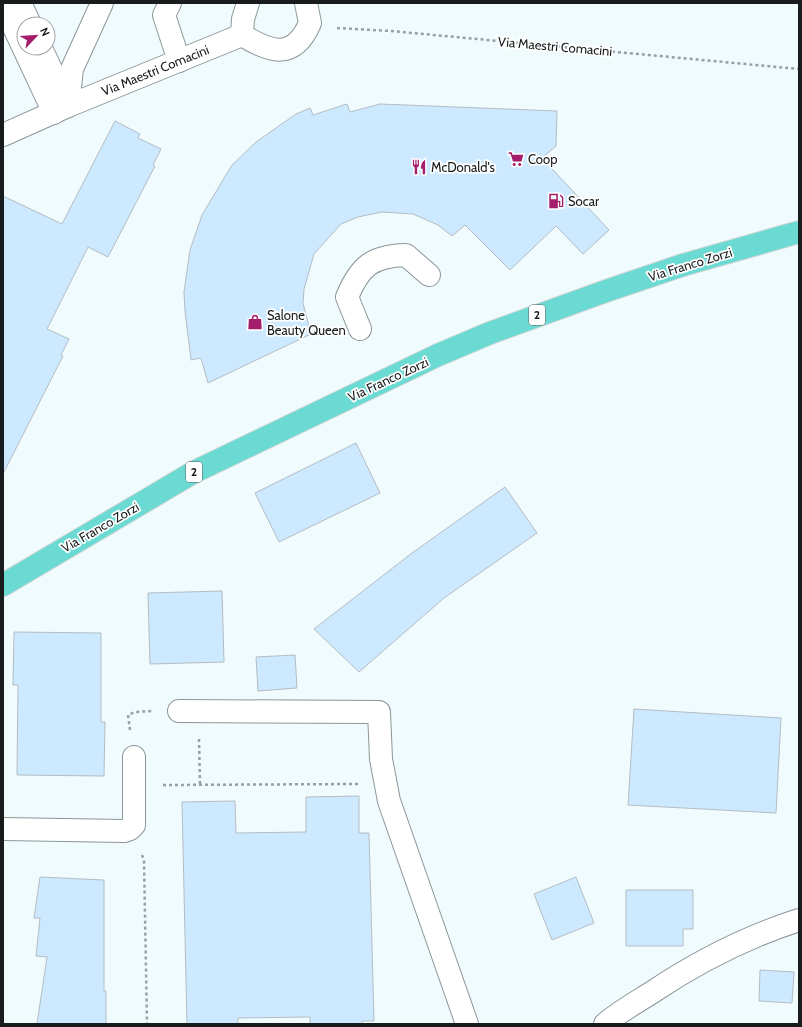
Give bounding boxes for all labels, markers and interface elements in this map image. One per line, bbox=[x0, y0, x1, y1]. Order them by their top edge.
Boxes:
north arrow bbox=[16, 16, 56, 56]
text: N bbox=[37, 25, 53, 38]
street label: Via Maestri Comacini bbox=[497, 33, 613, 59]
street label: Via Maestri Comacini bbox=[99, 41, 211, 99]
supermarket icon: Coop bbox=[507, 150, 525, 168]
place label: Coop bbox=[528, 151, 557, 167]
restaurant icon: McDonald's bbox=[410, 158, 428, 176]
place label: McDonald's bbox=[431, 159, 496, 175]
fuel station icon: Socar bbox=[547, 192, 565, 210]
place label: Socar bbox=[568, 193, 600, 209]
street label: Via Franco Zorzi bbox=[646, 244, 734, 284]
road number: 2 bbox=[529, 305, 545, 325]
place label: Salone Beauty Queen bbox=[267, 307, 346, 338]
shop icon: Salone Beauty Queen bbox=[246, 313, 264, 331]
street label: Via Franco Zorzi bbox=[345, 353, 431, 405]
road number: 2 bbox=[186, 462, 202, 482]
street label: Via Franco Zorzi bbox=[58, 498, 142, 556]

